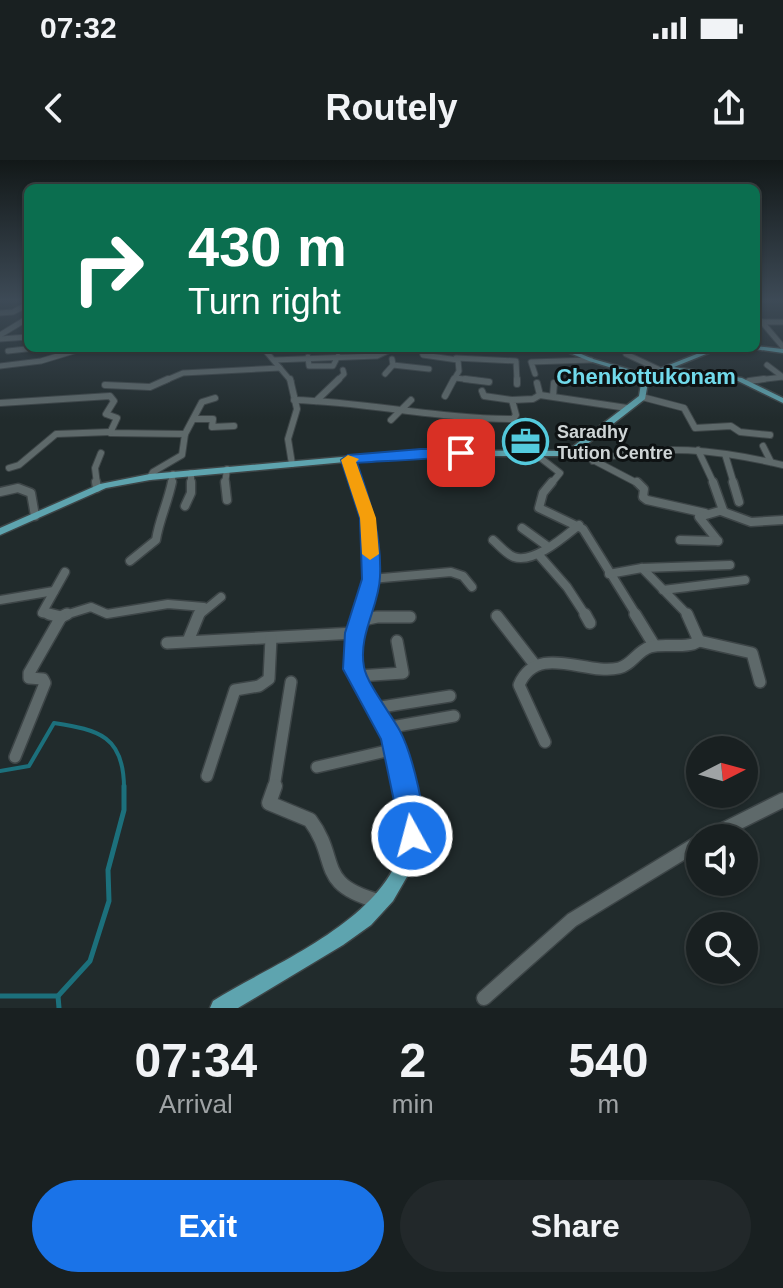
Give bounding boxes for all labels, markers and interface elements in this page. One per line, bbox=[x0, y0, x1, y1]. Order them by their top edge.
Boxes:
text: 07:32 bbox=[40, 11, 117, 44]
icon: back bbox=[32, 86, 76, 130]
icon: share bbox=[707, 86, 751, 130]
text: Routely bbox=[325, 87, 458, 128]
text: 430 m bbox=[188, 215, 347, 278]
icon: right bbox=[56, 216, 160, 320]
text: Turn right bbox=[188, 281, 341, 322]
district label: Chenkottukonam bbox=[556, 364, 736, 389]
office icon: Saradhy Tution Centre bbox=[502, 418, 550, 466]
pin bbox=[427, 419, 495, 487]
place label: Saradhy Tution Centre bbox=[557, 422, 673, 463]
icon: arrive bbox=[439, 431, 483, 475]
north arrow bbox=[686, 736, 758, 808]
map controls bbox=[686, 736, 758, 984]
position arrow bbox=[370, 794, 454, 878]
button: sound bbox=[686, 824, 758, 896]
button: search bbox=[686, 912, 758, 984]
text: 07:34 bbox=[135, 1034, 257, 1087]
text: 2 bbox=[399, 1034, 426, 1087]
text: 540 bbox=[568, 1034, 648, 1087]
text: Arrival bbox=[159, 1089, 233, 1119]
text: min bbox=[392, 1089, 434, 1119]
text: m bbox=[598, 1089, 619, 1119]
button: Exit bbox=[32, 1180, 384, 1272]
button: Share bbox=[400, 1180, 751, 1272]

